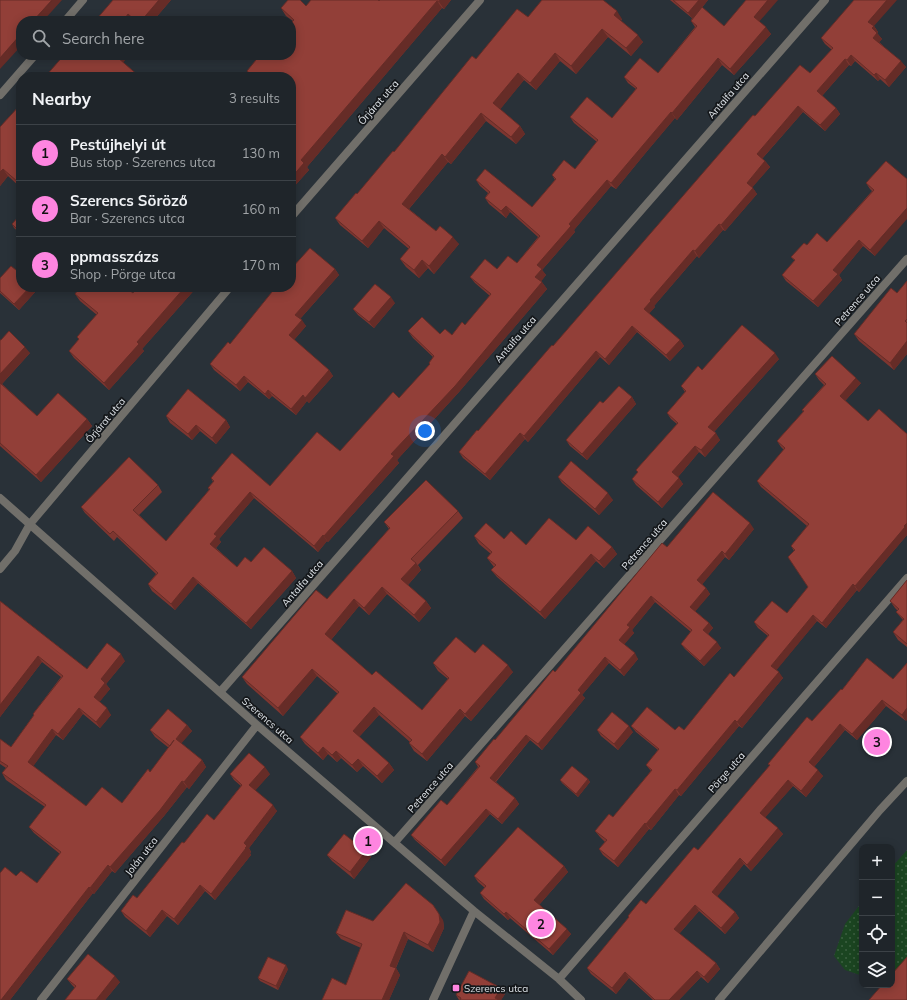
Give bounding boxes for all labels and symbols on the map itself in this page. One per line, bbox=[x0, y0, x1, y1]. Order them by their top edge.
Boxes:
street label: Antalfa utca bbox=[705, 69, 752, 121]
street label: Őrjárat utca bbox=[355, 77, 402, 128]
street label: Petrence utca bbox=[832, 272, 883, 328]
street label: Antalfa utca bbox=[492, 313, 539, 365]
street label: Őrjárat utca bbox=[83, 395, 128, 446]
your location bbox=[415, 421, 435, 441]
street label: Petrence utca bbox=[619, 516, 670, 572]
street label: Antalfa utca bbox=[279, 557, 326, 609]
street label: Szerencs utca bbox=[239, 694, 296, 746]
pin: 3 bbox=[864, 727, 890, 757]
street label: Pörge utca bbox=[705, 749, 748, 795]
street label: Petrence utca bbox=[405, 759, 456, 815]
pin: 1 bbox=[355, 826, 381, 856]
street label: Jolán utca bbox=[122, 834, 161, 878]
pin: 2 bbox=[528, 909, 554, 939]
place label: Szerencs utca bbox=[464, 982, 528, 995]
marker: Szerencs utca bbox=[451, 983, 461, 993]

